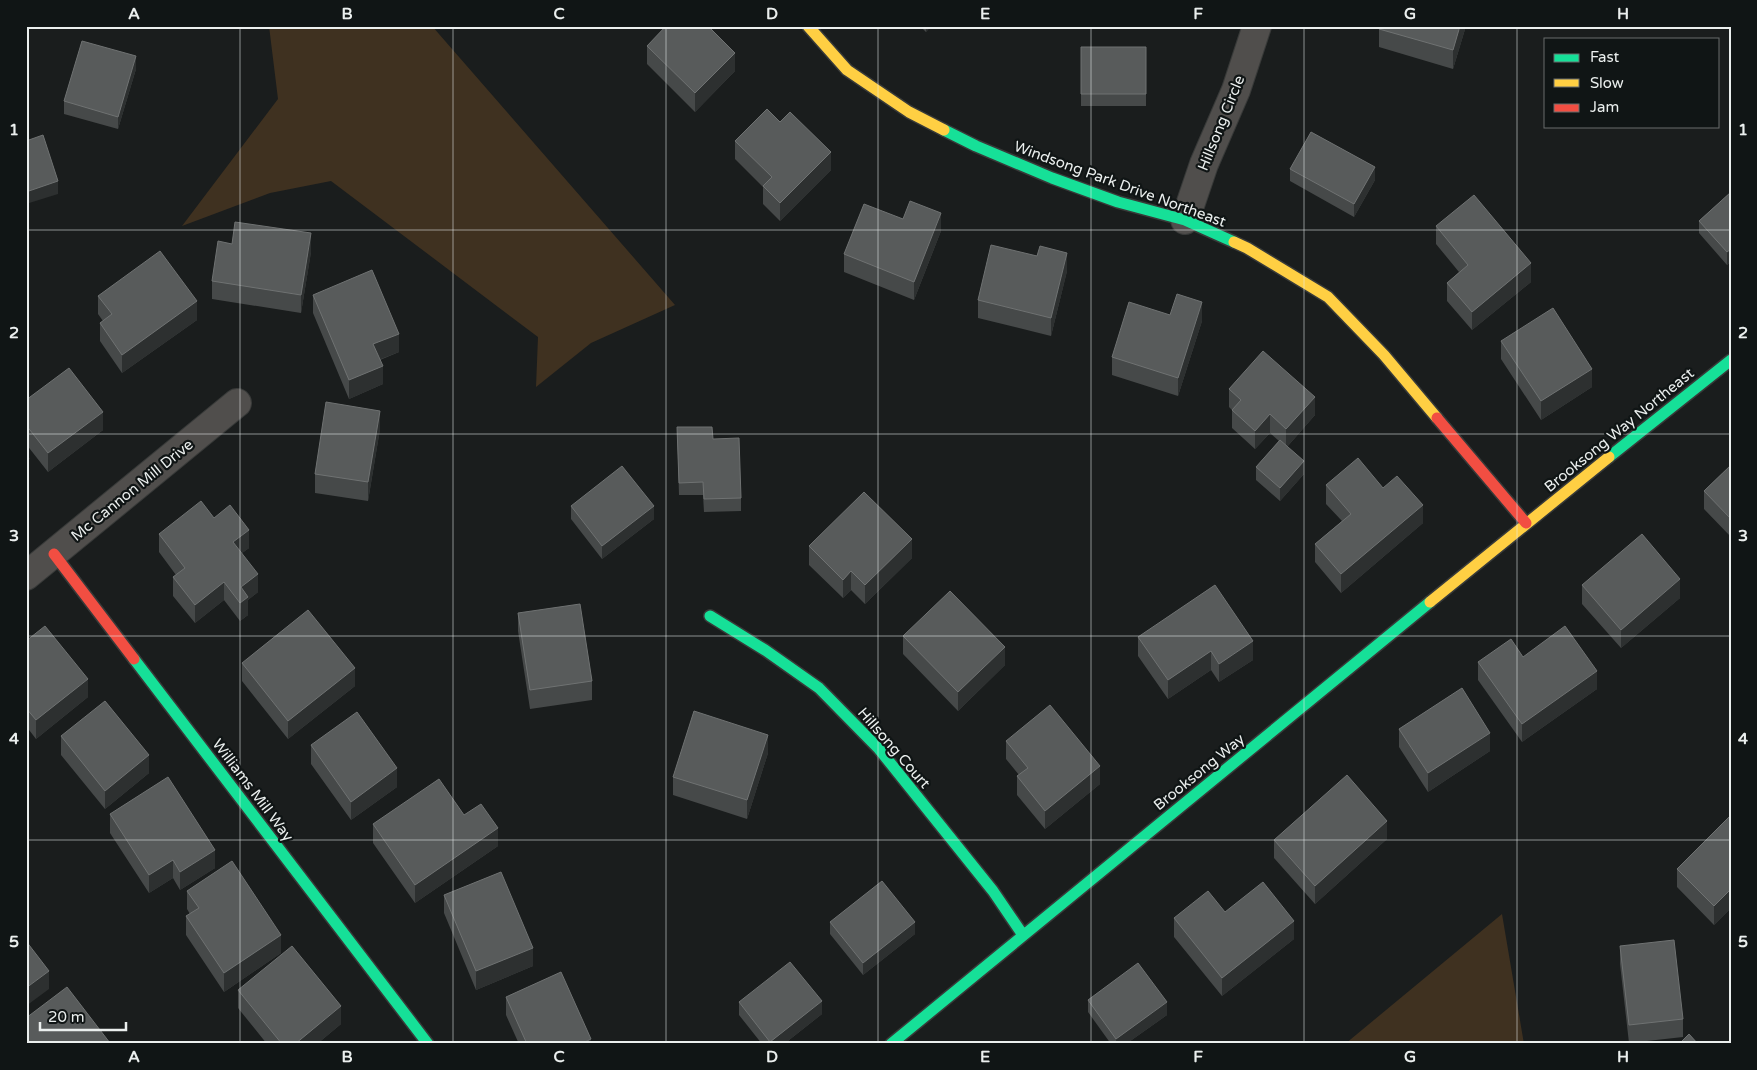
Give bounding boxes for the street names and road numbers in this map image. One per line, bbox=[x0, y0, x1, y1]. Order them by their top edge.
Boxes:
street label: Hillsong Circle bbox=[1194, 73, 1248, 173]
street label: Windsong Park Drive Northeast bbox=[1012, 137, 1229, 231]
street label: Brooksong Way Northeast bbox=[1541, 364, 1698, 496]
street label: Mc Cannon Mill Drive bbox=[67, 435, 197, 545]
street label: Hillsong Court bbox=[854, 704, 934, 792]
street label: Brooksong Way bbox=[1150, 730, 1248, 814]
street label: Williams Mill Way bbox=[209, 735, 297, 845]

